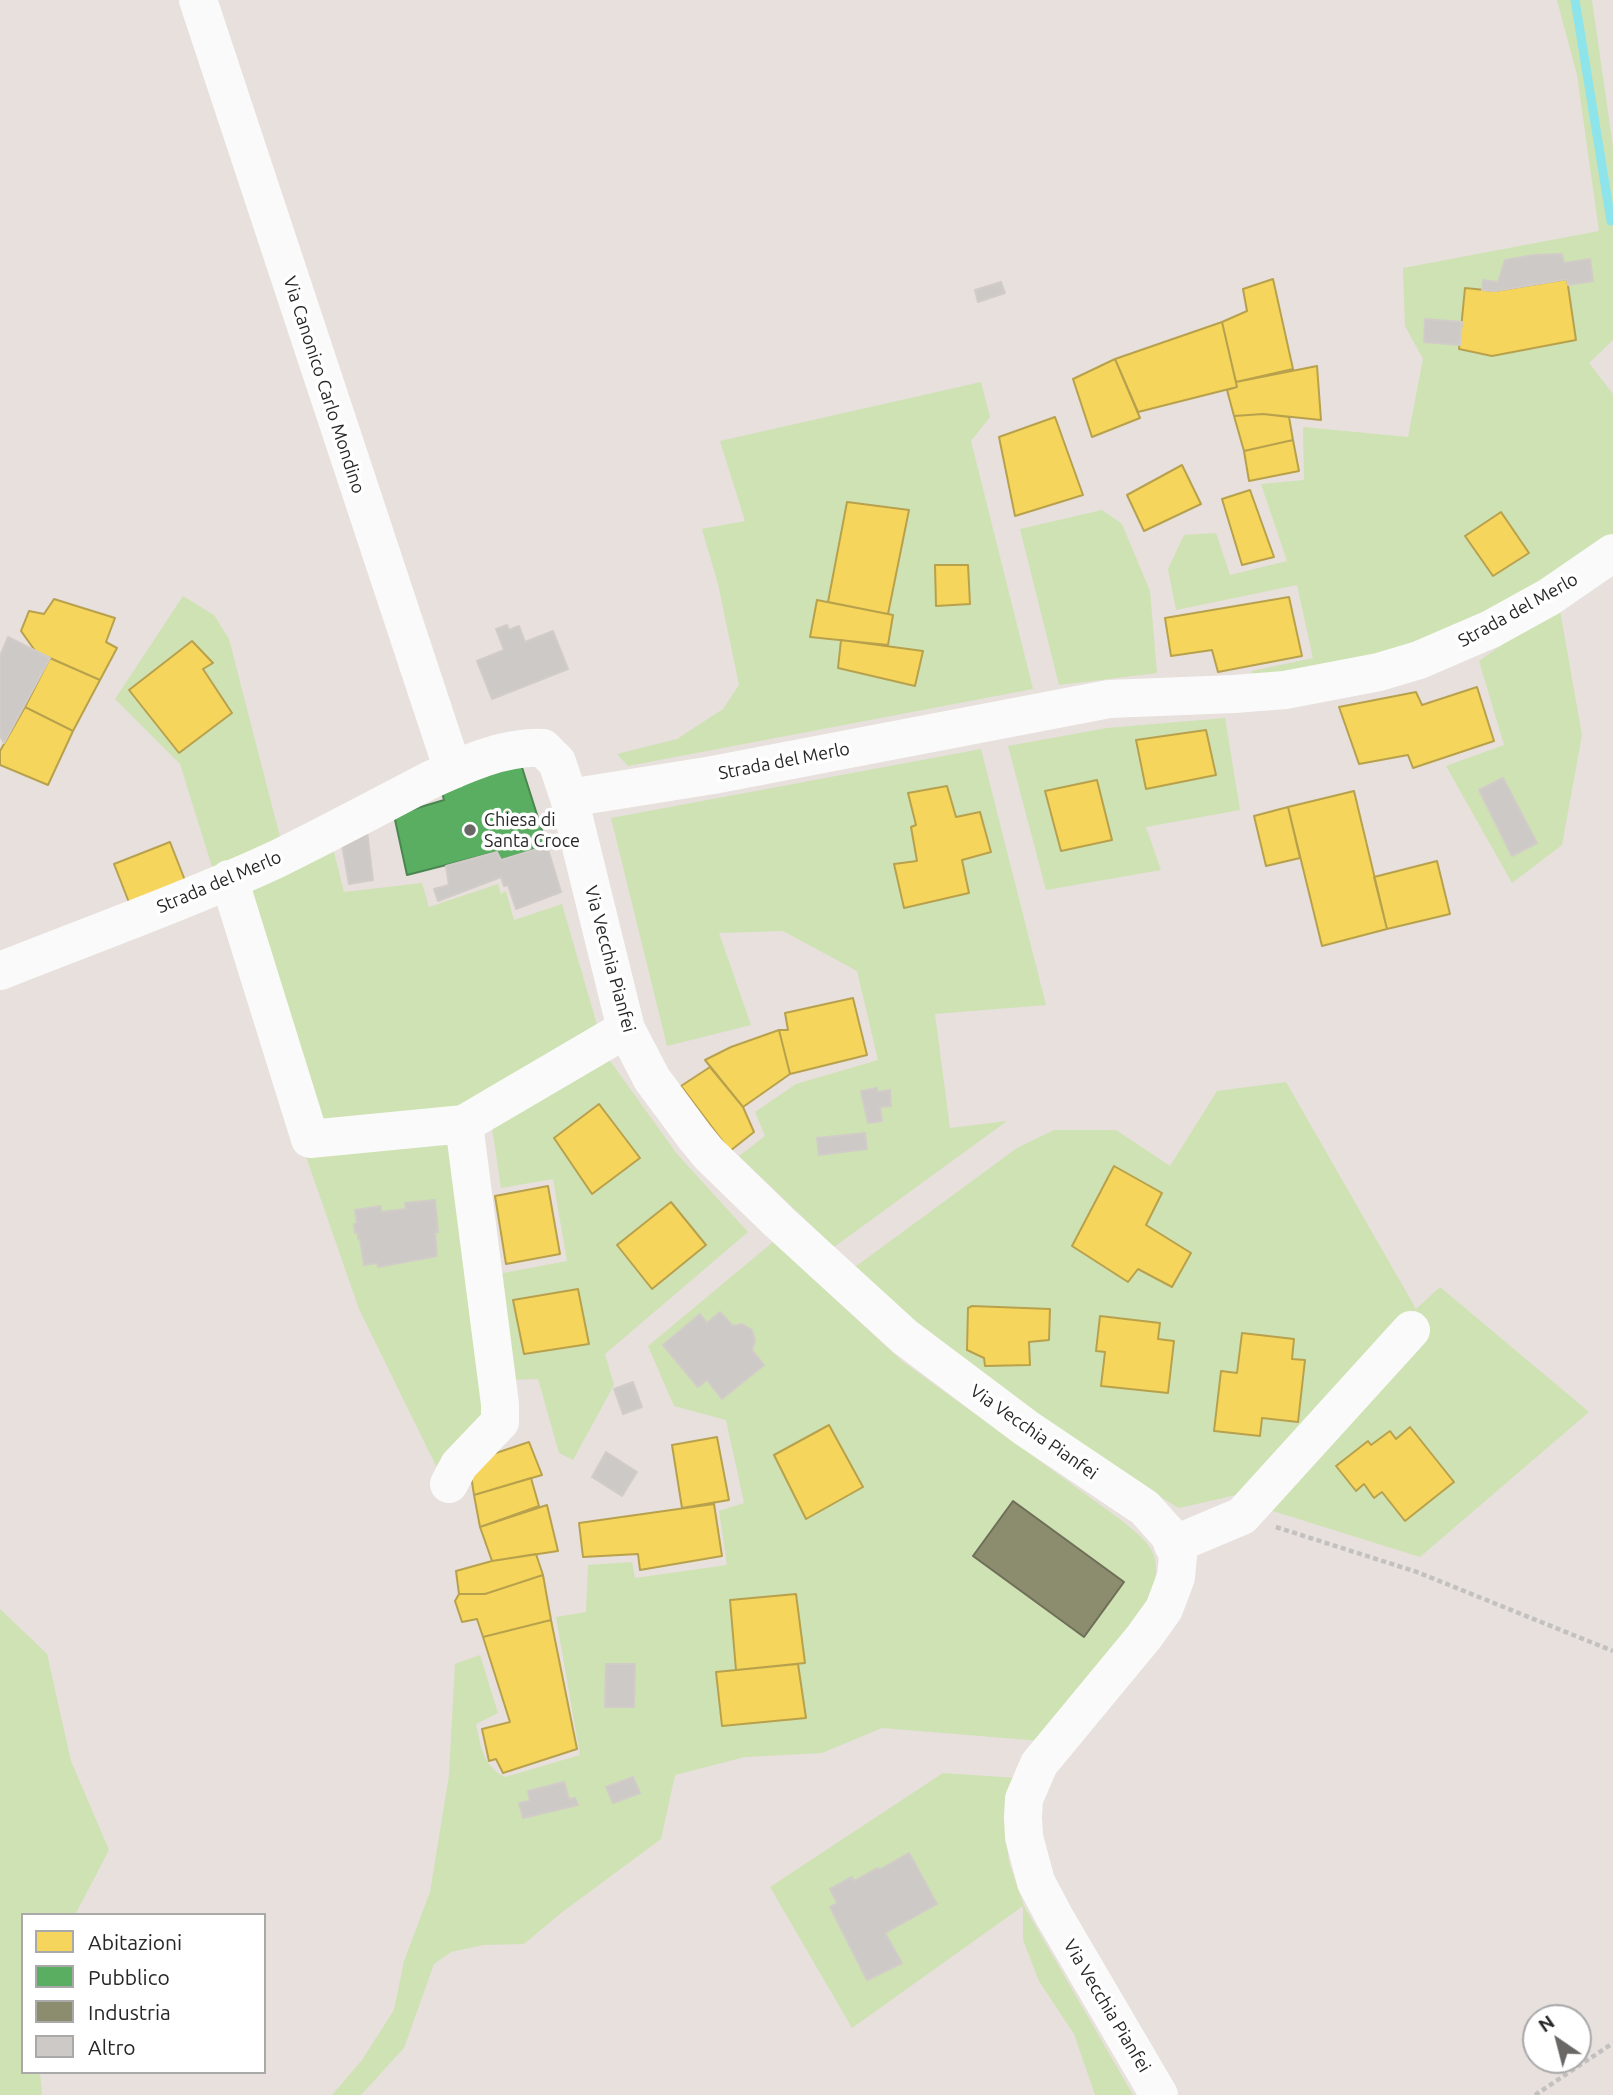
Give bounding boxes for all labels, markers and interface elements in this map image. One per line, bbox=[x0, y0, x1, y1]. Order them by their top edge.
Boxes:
street label: Via Canonico Carlo Mondino bbox=[279, 274, 369, 496]
street label: Strada del Merlo bbox=[1454, 568, 1582, 652]
street label: Strada del Merlo bbox=[716, 738, 852, 784]
place label: Chiesa di Santa Croce bbox=[484, 809, 580, 852]
marker: Chiesa di Santa Croce bbox=[462, 822, 478, 838]
street label: Strada del Merlo bbox=[153, 846, 285, 918]
street label: Via Vecchia Pianfei bbox=[580, 883, 640, 1035]
street label: Via Vecchia Pianfei bbox=[966, 1380, 1102, 1484]
legend bbox=[21, 1913, 266, 2074]
text: Abitazioni bbox=[88, 1930, 182, 1954]
street label: Via Vecchia Pianfei bbox=[1059, 1936, 1155, 2076]
text: Pubblico bbox=[88, 1965, 170, 1989]
text: Industria bbox=[88, 2000, 171, 2024]
north arrow bbox=[1522, 2004, 1592, 2074]
text: N bbox=[1534, 2010, 1558, 2037]
text: Altro bbox=[88, 2035, 136, 2059]

